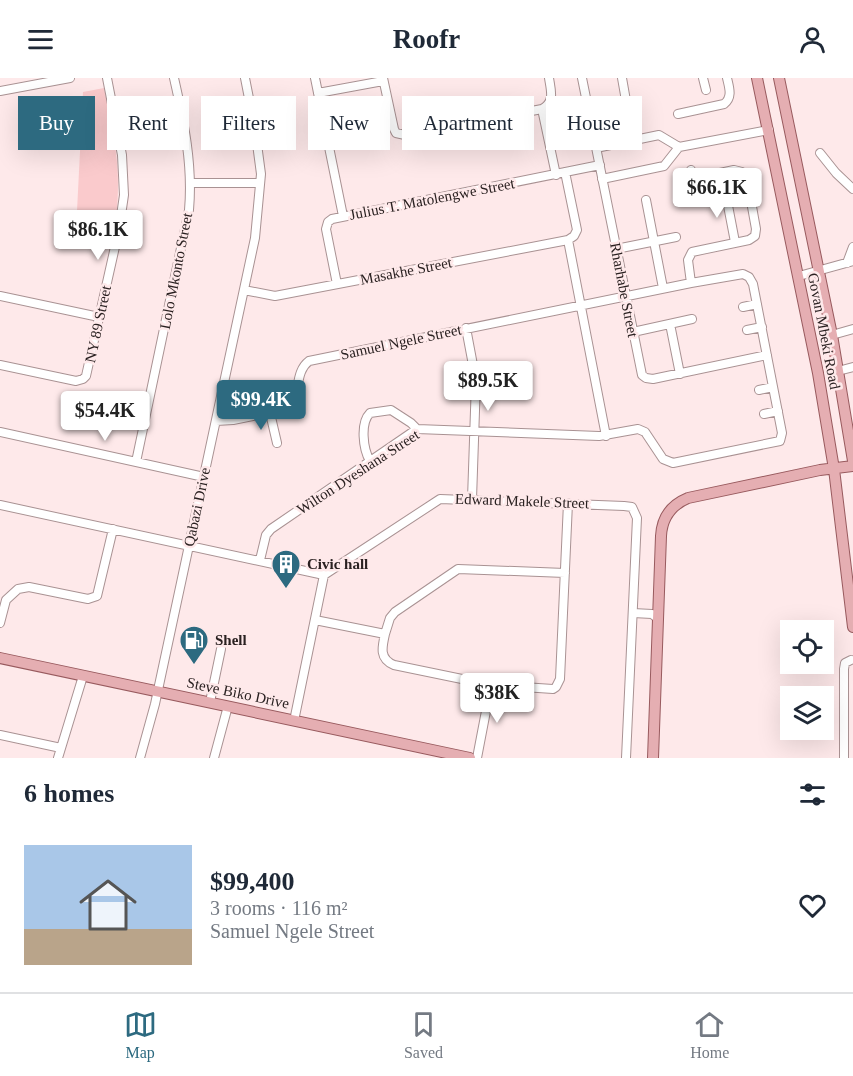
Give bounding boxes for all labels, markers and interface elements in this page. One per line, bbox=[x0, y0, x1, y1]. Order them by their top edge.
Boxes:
icon: menu bbox=[24, 23, 57, 56]
icon: person bbox=[796, 23, 829, 56]
text: Roofr bbox=[393, 24, 460, 54]
chip: Buy bbox=[18, 96, 95, 150]
chip: Rent bbox=[107, 96, 189, 150]
chip: Filters bbox=[201, 96, 296, 150]
chip: New bbox=[308, 96, 390, 150]
chip: Apartment bbox=[402, 96, 534, 150]
chip: House bbox=[546, 96, 642, 150]
pin: $66.1K bbox=[668, 168, 766, 219]
street label: Julius T. Matolengwe Street bbox=[348, 175, 517, 223]
text: $66.1K bbox=[687, 176, 747, 198]
pin: $86.1K bbox=[49, 210, 147, 261]
street label: Lolo Mkonto Street bbox=[157, 211, 195, 331]
text: $86.1K bbox=[68, 218, 128, 240]
street label: Rharhabe Street bbox=[607, 241, 641, 340]
street label: Masakhe Street bbox=[359, 254, 454, 288]
street label: Govan Mbeki Road bbox=[805, 271, 843, 391]
street label: NY 89 Street bbox=[82, 283, 114, 364]
street label: Samuel Ngele Street bbox=[339, 321, 464, 363]
pin: $89.5K bbox=[439, 361, 537, 412]
text: $89.5K bbox=[458, 369, 518, 391]
pin: $99.4K bbox=[212, 380, 310, 431]
text: $99.4K bbox=[231, 388, 291, 410]
pin: $54.4K bbox=[56, 391, 154, 442]
text: $54.4K bbox=[75, 399, 135, 421]
street label: Wilton Dyeshana Street bbox=[294, 426, 423, 518]
street label: Qabazi Drive bbox=[181, 466, 213, 548]
street label: Edward Makele Street bbox=[455, 491, 590, 511]
building icon: Civic hall bbox=[270, 548, 302, 590]
place label: Civic hall bbox=[307, 556, 368, 572]
map controls bbox=[780, 620, 834, 740]
button: locate bbox=[780, 620, 834, 674]
fuel station icon: Shell bbox=[178, 624, 210, 666]
place label: Shell bbox=[215, 632, 247, 648]
pin: $38K bbox=[461, 673, 533, 724]
street label: Steve Biko Drive bbox=[185, 674, 291, 712]
text: $38K bbox=[474, 681, 520, 703]
button: layers bbox=[780, 686, 834, 740]
icon: filters bbox=[796, 778, 829, 811]
text: 6 homes bbox=[24, 779, 114, 808]
text: $99,400 bbox=[210, 867, 295, 896]
icon: home bbox=[72, 869, 144, 941]
icon: heart bbox=[796, 889, 829, 922]
text: 3 rooms · 116 m² bbox=[210, 897, 347, 919]
text: Samuel Ngele Street bbox=[210, 920, 374, 942]
tab: Map bbox=[124, 1008, 157, 1062]
tab: Saved bbox=[404, 1008, 443, 1062]
tab: Home bbox=[690, 1008, 729, 1062]

